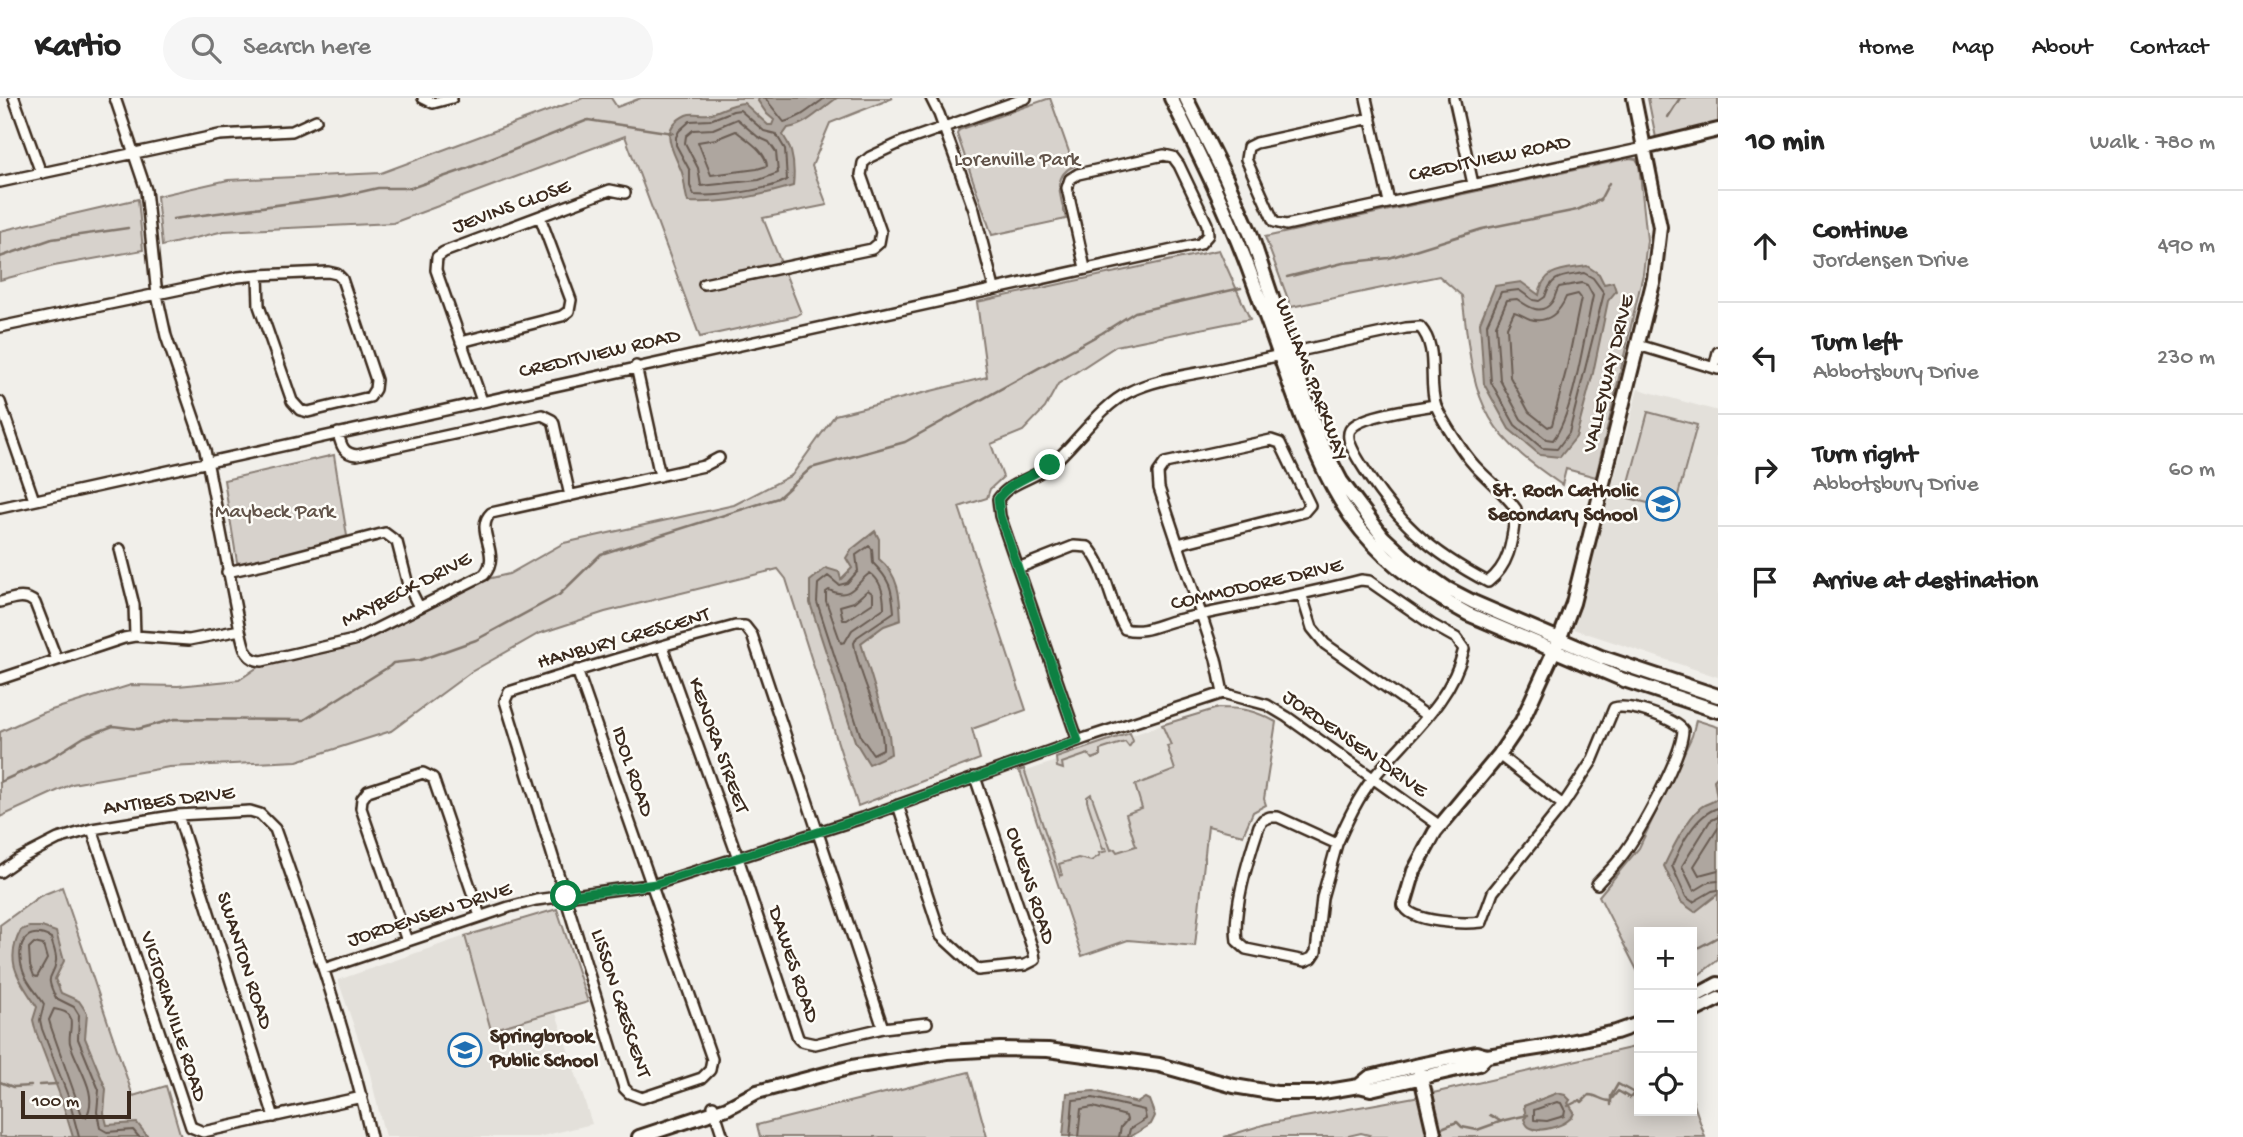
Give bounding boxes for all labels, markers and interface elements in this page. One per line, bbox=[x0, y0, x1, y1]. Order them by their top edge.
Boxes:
search box bbox=[163, 17, 653, 80]
text: Kartio bbox=[35, 29, 121, 67]
icon: search bbox=[187, 29, 225, 67]
text: Search here bbox=[243, 33, 371, 64]
text: Home bbox=[1858, 34, 1914, 63]
text: Map bbox=[1952, 34, 1994, 63]
text: About bbox=[2032, 34, 2092, 63]
text: Contact bbox=[2130, 34, 2208, 63]
text: 10 min bbox=[1746, 126, 1824, 161]
text: Walk · 780 m bbox=[2090, 130, 2215, 157]
street label: CREDITVIEW ROAD bbox=[1407, 131, 1573, 189]
park label: Lorenville Park bbox=[954, 149, 1083, 174]
street label: JEVINS CLOSE bbox=[450, 175, 575, 241]
text: Continue bbox=[1813, 217, 1907, 248]
icon: ahead bbox=[1746, 227, 1784, 265]
text: 490 m bbox=[2158, 233, 2215, 260]
text: Jordensen Drive bbox=[1813, 248, 1968, 275]
street label: VALLEYWAY DRIVE bbox=[1578, 292, 1642, 456]
street label: WILLIAMS PARKWAY bbox=[1268, 295, 1352, 465]
street label: CREDITVIEW ROAD bbox=[517, 324, 683, 386]
text: Turn left bbox=[1813, 329, 1901, 360]
icon: left bbox=[1746, 339, 1784, 377]
text: 230 m bbox=[2157, 345, 2215, 372]
text: Abbotsbury Drive bbox=[1813, 360, 1979, 387]
text: Turn right bbox=[1813, 441, 1917, 472]
route end bbox=[1034, 449, 1065, 480]
icon: right bbox=[1746, 451, 1784, 489]
text: 60 m bbox=[2169, 457, 2215, 484]
text: Abbotsbury Drive bbox=[1813, 472, 1979, 499]
place label: St. Roch Catholic Secondary School bbox=[1488, 480, 1640, 529]
school or university icon: St. Roch Catholic Secondary School bbox=[1644, 485, 1682, 523]
park label: Maybeck Park bbox=[215, 501, 338, 526]
street label: MAYBECK DRIVE bbox=[338, 547, 477, 635]
street label: COMMODORE DRIVE bbox=[1169, 554, 1346, 618]
icon: arrive bbox=[1746, 563, 1784, 601]
text: Arrive at destination bbox=[1813, 567, 2038, 598]
street label: HANBURY CRESCENT bbox=[535, 603, 714, 677]
street label: KENORA STREET bbox=[681, 675, 753, 818]
street label: JORDENSEN DRIVE bbox=[1277, 686, 1432, 805]
street label: IDOL ROAD bbox=[604, 724, 658, 821]
street label: ANTIBES DRIVE bbox=[102, 781, 237, 822]
street label: OWENS ROAD bbox=[998, 824, 1060, 948]
street label: JORDENSEN DRIVE bbox=[345, 877, 516, 954]
route start bbox=[550, 880, 581, 911]
street label: SWANTON ROAD bbox=[209, 889, 277, 1033]
street label: DAWES ROAD bbox=[760, 902, 824, 1027]
street label: LISSON CRESCENT bbox=[583, 926, 655, 1082]
map controls bbox=[1634, 927, 1697, 1116]
button: + bbox=[1634, 927, 1697, 990]
street label: VICTORIAVILLE ROAD bbox=[132, 928, 211, 1105]
button: − bbox=[1634, 990, 1697, 1053]
place label: Springbrook Public School bbox=[489, 1026, 599, 1075]
school or university icon: Springbrook Public School bbox=[446, 1031, 484, 1069]
button: locate bbox=[1634, 1053, 1697, 1116]
scale bar bbox=[21, 1088, 131, 1120]
text: 100 m bbox=[32, 1091, 79, 1114]

